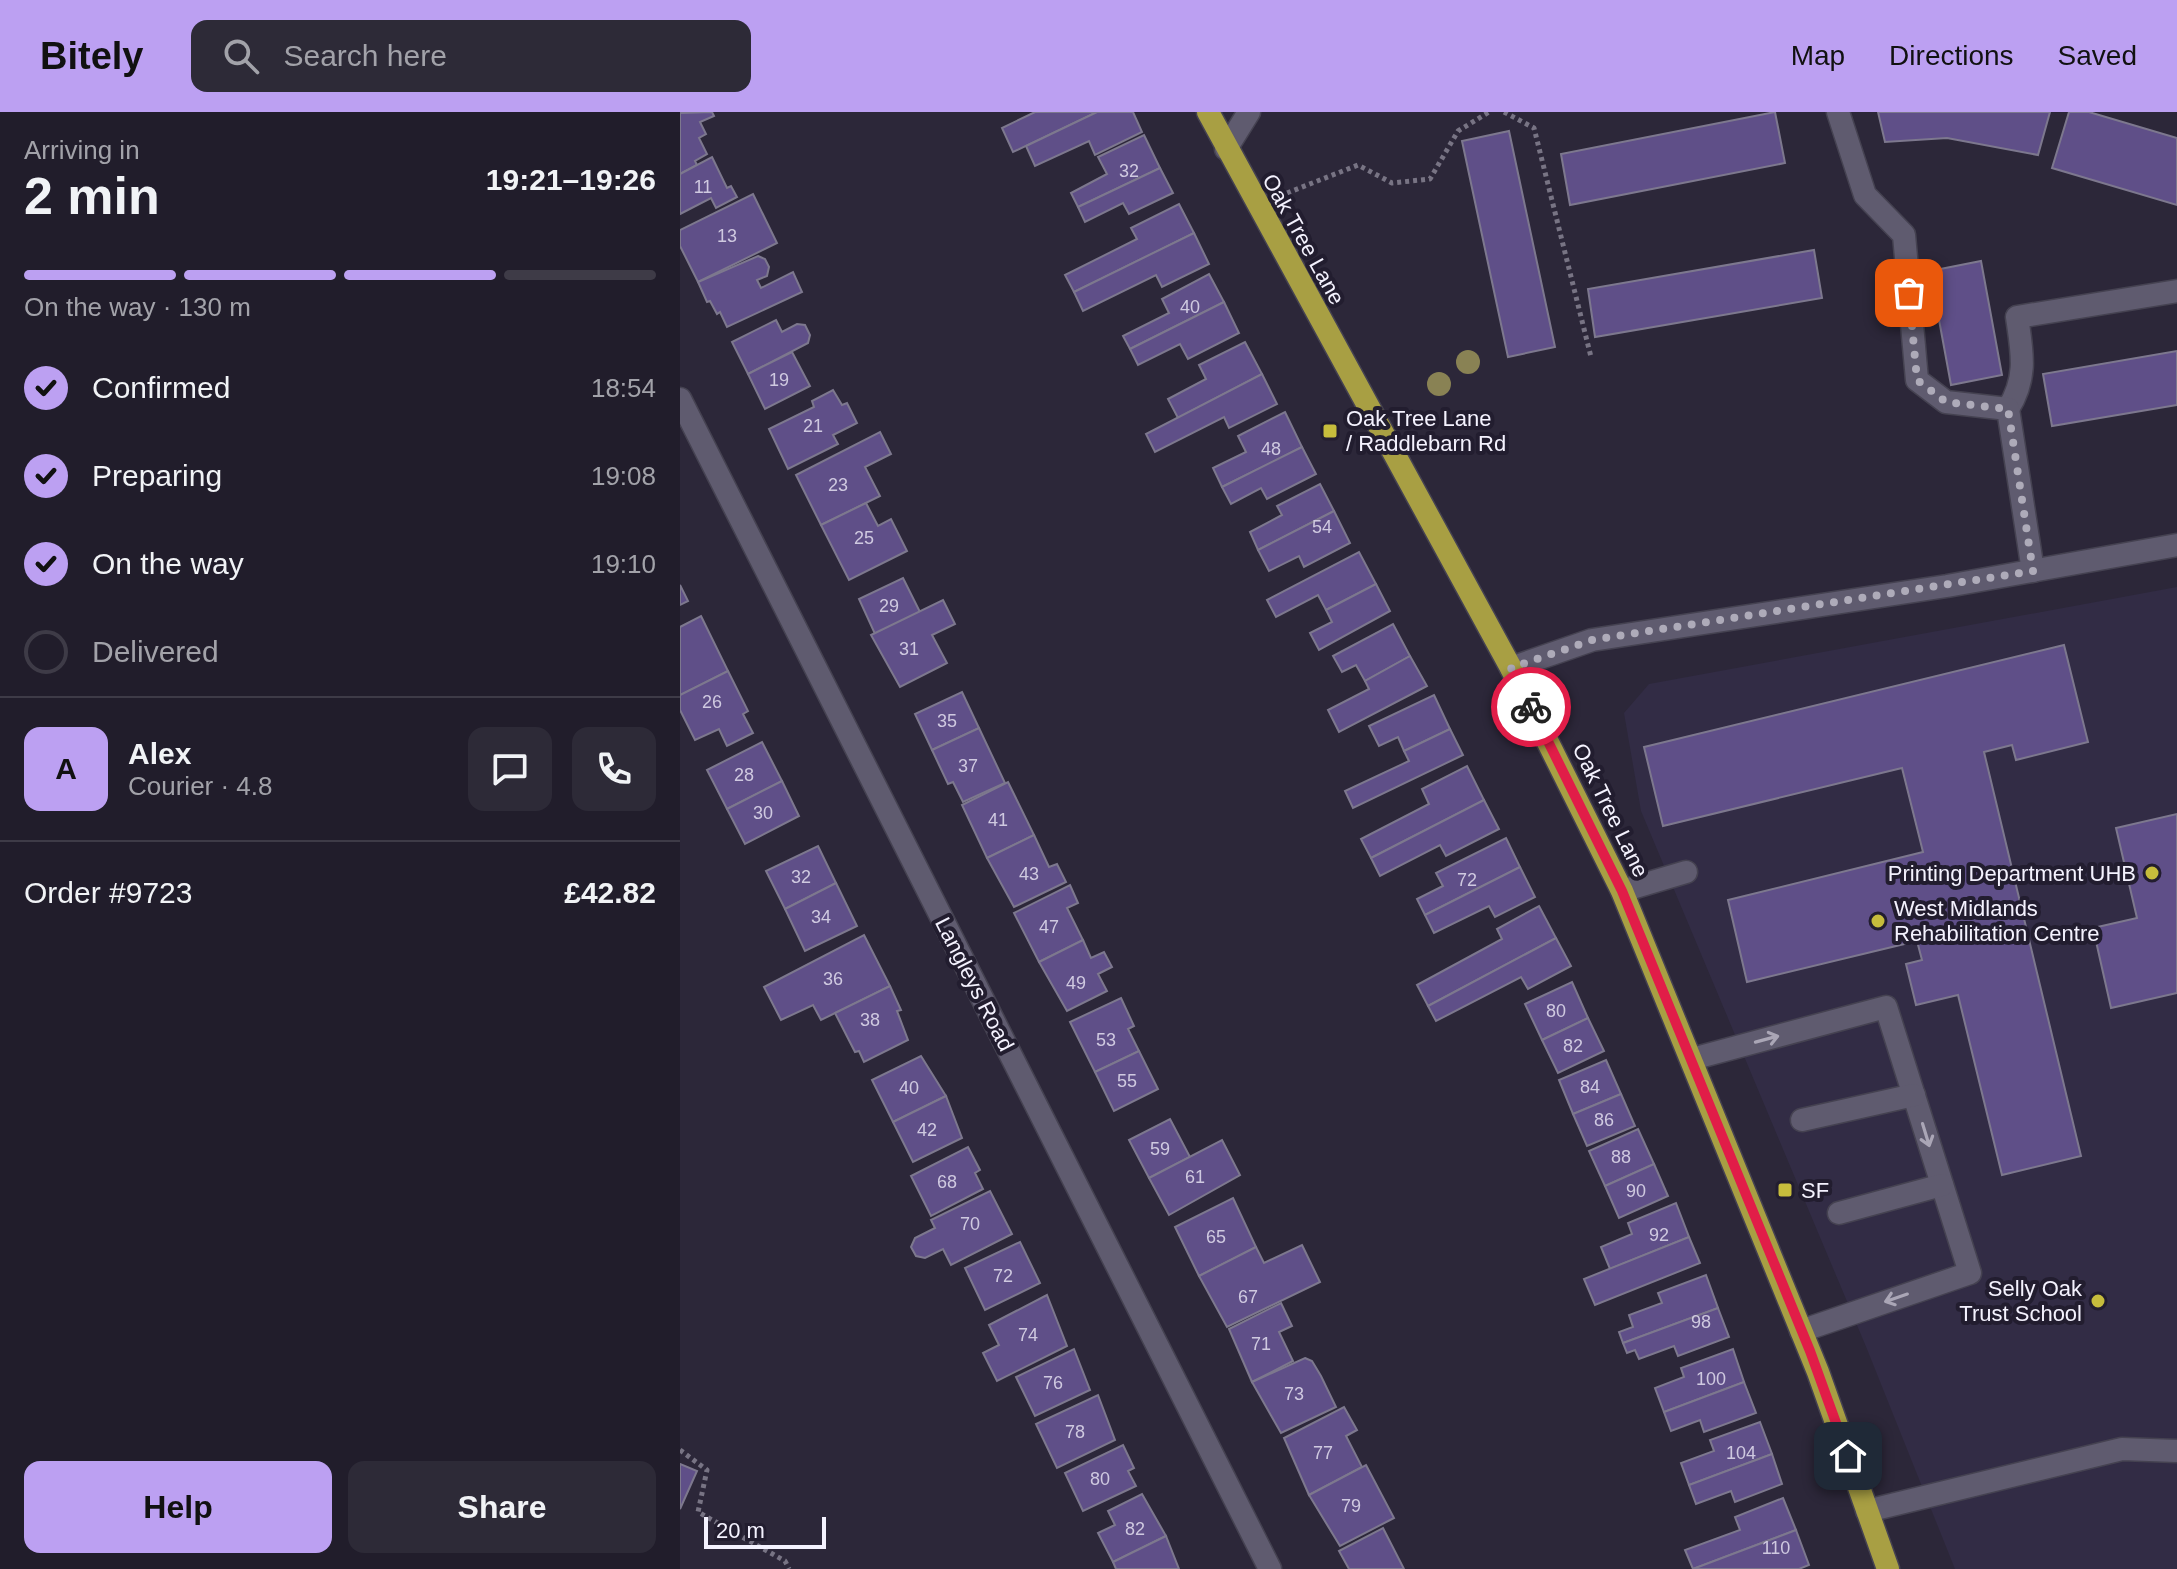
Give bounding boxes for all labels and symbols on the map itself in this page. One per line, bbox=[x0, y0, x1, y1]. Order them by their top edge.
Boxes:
house number: 32 bbox=[1119, 161, 1139, 181]
street label: Oak Tree Lane bbox=[1257, 170, 1350, 309]
house number: 11 bbox=[694, 177, 712, 197]
house number: 13 bbox=[717, 226, 737, 246]
pin bbox=[1875, 259, 1943, 327]
house number: 40 bbox=[1180, 297, 1200, 317]
house number: 19 bbox=[769, 370, 789, 390]
place label: Oak Tree Lane / Raddlebarn Rd bbox=[1346, 406, 1506, 456]
house number: 21 bbox=[803, 416, 823, 436]
marker: Oak Tree Lane / Raddlebarn Rd bbox=[1321, 422, 1339, 440]
house number: 48 bbox=[1261, 439, 1281, 459]
house number: 23 bbox=[828, 475, 848, 495]
house number: 54 bbox=[1312, 517, 1332, 537]
house number: 25 bbox=[854, 528, 874, 548]
house number: 29 bbox=[879, 596, 899, 616]
house number: 31 bbox=[899, 639, 919, 659]
courier bbox=[1491, 667, 1571, 747]
house number: 26 bbox=[702, 692, 722, 712]
house number: 35 bbox=[937, 711, 957, 731]
street label: Oak Tree Lane bbox=[1567, 739, 1654, 881]
house number: 37 bbox=[958, 756, 978, 776]
house number: 28 bbox=[734, 765, 754, 785]
house number: 30 bbox=[753, 803, 773, 823]
house number: 41 bbox=[988, 810, 1008, 830]
place label: Printing Department UHB bbox=[1888, 861, 2136, 886]
house number: 43 bbox=[1019, 864, 1039, 884]
marker: Printing Department UHB bbox=[2143, 864, 2161, 882]
house number: 32 bbox=[791, 867, 811, 887]
house number: 72 bbox=[1457, 870, 1477, 890]
place label: West Midlands Rehabilitation Centre bbox=[1894, 896, 2099, 946]
house number: 34 bbox=[811, 907, 831, 927]
marker: West Midlands Rehabilitation Centre bbox=[1869, 912, 1887, 930]
street label: Langleys Road bbox=[930, 913, 1019, 1055]
house number: 47 bbox=[1039, 917, 1059, 937]
house number: 36 bbox=[823, 969, 843, 989]
house number: 49 bbox=[1066, 973, 1086, 993]
house number: 80 bbox=[1546, 1001, 1566, 1021]
house number: 38 bbox=[860, 1010, 880, 1030]
house number: 53 bbox=[1096, 1030, 1116, 1050]
one-way arrow bbox=[1754, 1030, 1780, 1045]
house number: 82 bbox=[1563, 1036, 1583, 1056]
house number: 55 bbox=[1117, 1071, 1137, 1091]
house number: 84 bbox=[1580, 1077, 1600, 1097]
house number: 40 bbox=[899, 1078, 919, 1098]
house number: 86 bbox=[1594, 1110, 1614, 1130]
house number: 42 bbox=[917, 1120, 937, 1140]
one-way arrow bbox=[1920, 1122, 1935, 1147]
house number: 59 bbox=[1150, 1139, 1170, 1159]
house number: 88 bbox=[1611, 1147, 1631, 1167]
house number: 61 bbox=[1185, 1167, 1205, 1187]
house number: 68 bbox=[937, 1172, 957, 1192]
place label: SF bbox=[1801, 1178, 1829, 1203]
house number: 90 bbox=[1626, 1181, 1646, 1201]
marker: SF bbox=[1776, 1181, 1794, 1199]
house number: 70 bbox=[960, 1214, 980, 1234]
house number: 92 bbox=[1649, 1225, 1669, 1245]
house number: 65 bbox=[1206, 1227, 1226, 1247]
house number: 72 bbox=[993, 1266, 1013, 1286]
place label: Selly Oak Trust School bbox=[1959, 1276, 2083, 1326]
house number: 67 bbox=[1238, 1287, 1258, 1307]
one-way arrow bbox=[1884, 1292, 1909, 1307]
marker: Selly Oak Trust School bbox=[2089, 1292, 2107, 1310]
house number: 98 bbox=[1691, 1312, 1711, 1332]
house number: 74 bbox=[1018, 1325, 1038, 1345]
house number: 71 bbox=[1251, 1334, 1271, 1354]
house number: 100 bbox=[1696, 1369, 1726, 1389]
house number: 76 bbox=[1043, 1373, 1063, 1393]
house number: 73 bbox=[1284, 1384, 1304, 1404]
house number: 78 bbox=[1065, 1422, 1085, 1442]
pin bbox=[1814, 1422, 1882, 1490]
house number: 77 bbox=[1313, 1443, 1333, 1463]
house number: 104 bbox=[1726, 1443, 1756, 1463]
house number: 80 bbox=[1090, 1469, 1110, 1489]
house number: 79 bbox=[1341, 1496, 1361, 1516]
scale bar bbox=[704, 1513, 826, 1549]
house number: 82 bbox=[1125, 1519, 1145, 1539]
house number: 110 bbox=[1762, 1538, 1790, 1558]

